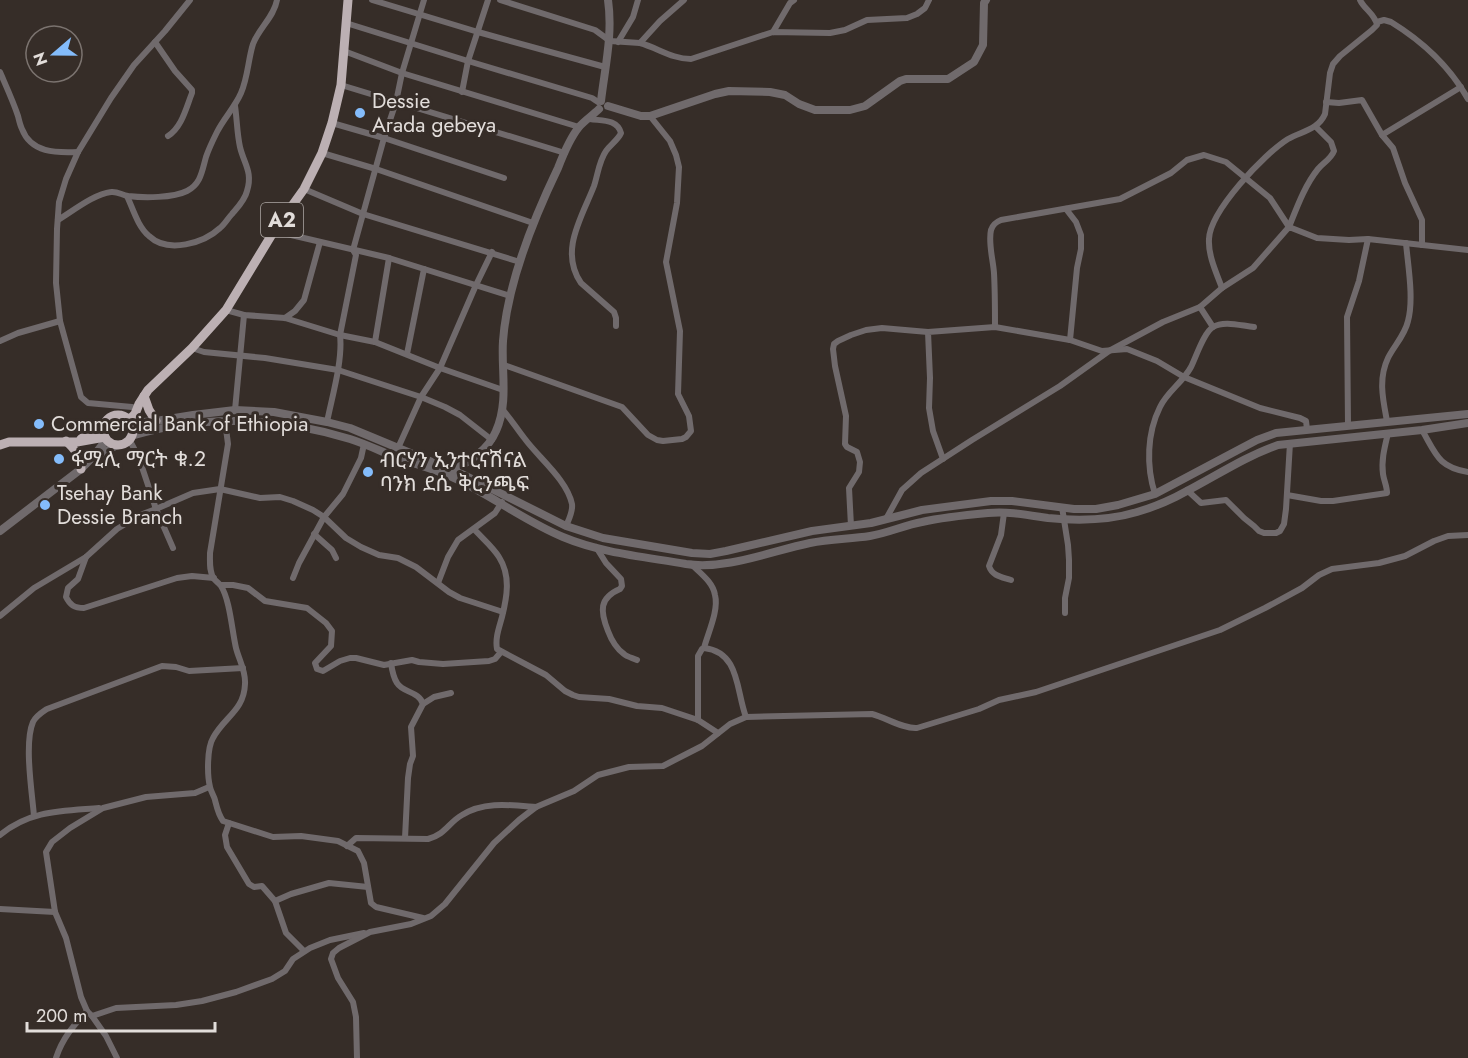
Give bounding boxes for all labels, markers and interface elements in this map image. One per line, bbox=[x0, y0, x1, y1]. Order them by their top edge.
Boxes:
north arrow bbox=[24, 24, 84, 84]
text: N bbox=[27, 49, 53, 69]
place label: Dessie Arada gebeya bbox=[372, 86, 496, 140]
marker: Dessie Arada gebeya bbox=[353, 106, 367, 120]
road number: A2 bbox=[261, 203, 303, 237]
place label: Commercial Bank of Ethiopia bbox=[51, 409, 308, 439]
marker: Commercial Bank of Ethiopia bbox=[32, 417, 46, 431]
place label: ፋሚሊ ማርት ቁ.2 bbox=[71, 444, 206, 474]
place label: ብርሃን ኢንተርናሽናል ባንክ ደሴ ቅርንጫፍ bbox=[380, 445, 529, 499]
marker: ፋሚሊ ማርት ቁ.2 bbox=[52, 452, 66, 466]
marker: ብርሃን ኢንተርናሽናል ባንክ ደሴ ቅርንጫፍ bbox=[361, 465, 375, 479]
place label: Tsehay Bank Dessie Branch bbox=[57, 478, 183, 532]
marker: Tsehay Bank Dessie Branch bbox=[38, 498, 52, 512]
scale bar bbox=[27, 995, 214, 1033]
text: 200 m bbox=[36, 1003, 87, 1029]

